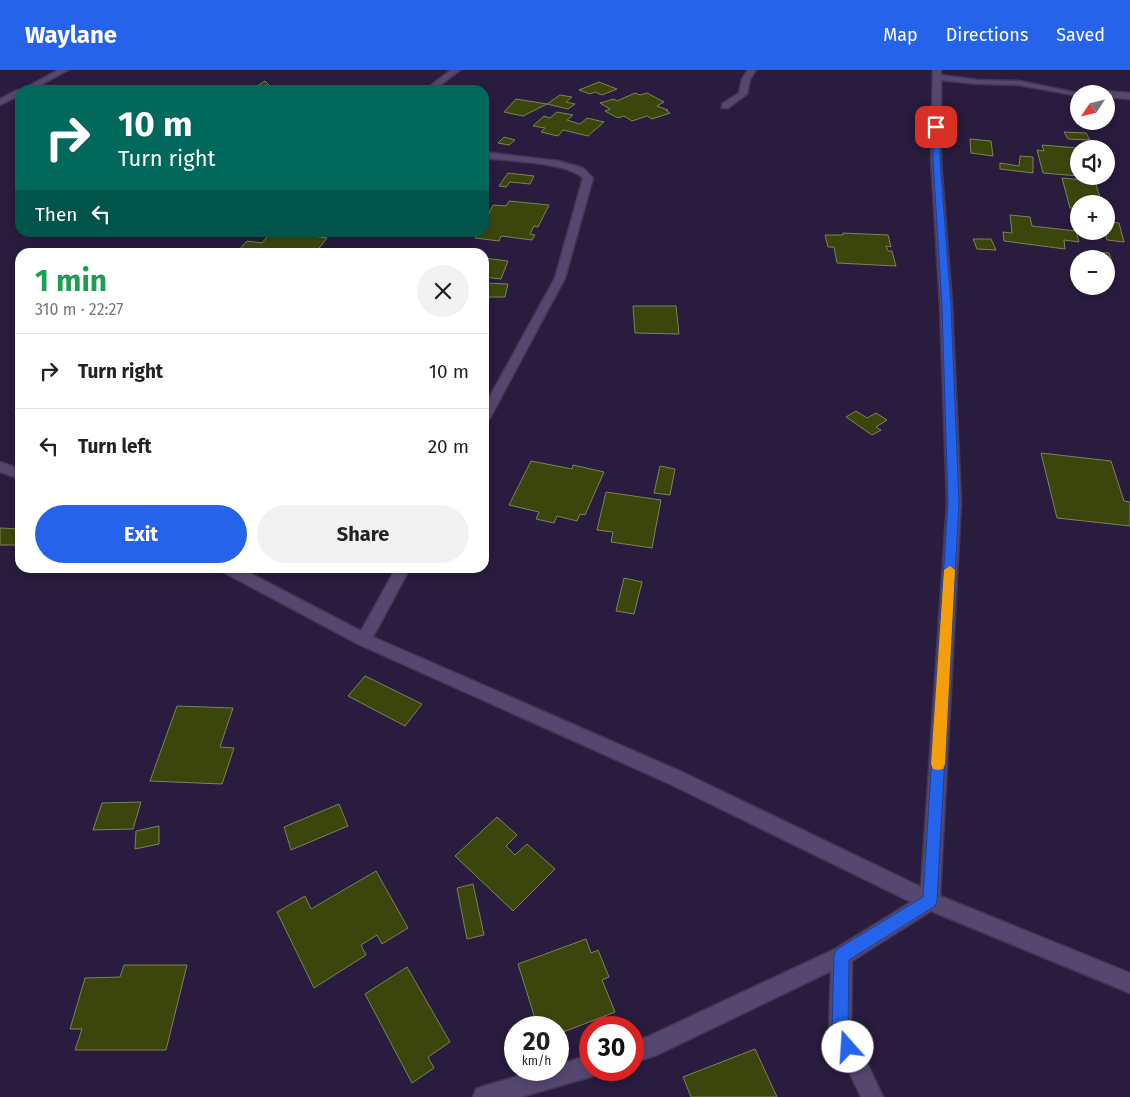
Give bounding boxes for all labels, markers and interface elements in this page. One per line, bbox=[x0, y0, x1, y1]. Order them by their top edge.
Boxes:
text: Waylane bbox=[25, 21, 117, 49]
text: Map bbox=[883, 24, 918, 46]
text: Directions bbox=[946, 24, 1028, 46]
text: Saved bbox=[1056, 24, 1105, 46]
north arrow bbox=[1070, 85, 1115, 130]
map controls bbox=[1070, 85, 1115, 295]
text: 10 m bbox=[118, 103, 193, 145]
icon: right bbox=[35, 105, 100, 170]
pin bbox=[915, 106, 957, 148]
icon: arrive bbox=[922, 113, 950, 141]
button: sound bbox=[1070, 140, 1115, 185]
text: Turn right bbox=[118, 145, 215, 172]
button: + bbox=[1070, 195, 1115, 240]
icon: left bbox=[87, 200, 115, 228]
text: Then bbox=[35, 203, 77, 226]
button: − bbox=[1070, 250, 1115, 295]
text: 1 min bbox=[35, 263, 107, 299]
button: close bbox=[417, 265, 469, 317]
text: 310 m · 22:27 bbox=[35, 300, 123, 319]
icon: right bbox=[35, 357, 63, 385]
text: Turn right bbox=[78, 360, 163, 383]
text: 10 m bbox=[429, 360, 469, 383]
icon: left bbox=[35, 432, 63, 460]
text: Turn left bbox=[78, 435, 152, 458]
text: 20 m bbox=[428, 435, 469, 458]
button: Exit bbox=[35, 505, 247, 563]
button: Share bbox=[257, 505, 469, 563]
speed limit sign: 30 bbox=[579, 1016, 644, 1081]
position arrow bbox=[821, 1020, 873, 1072]
text: 20 bbox=[523, 1027, 550, 1057]
text: km/h bbox=[522, 1054, 551, 1068]

